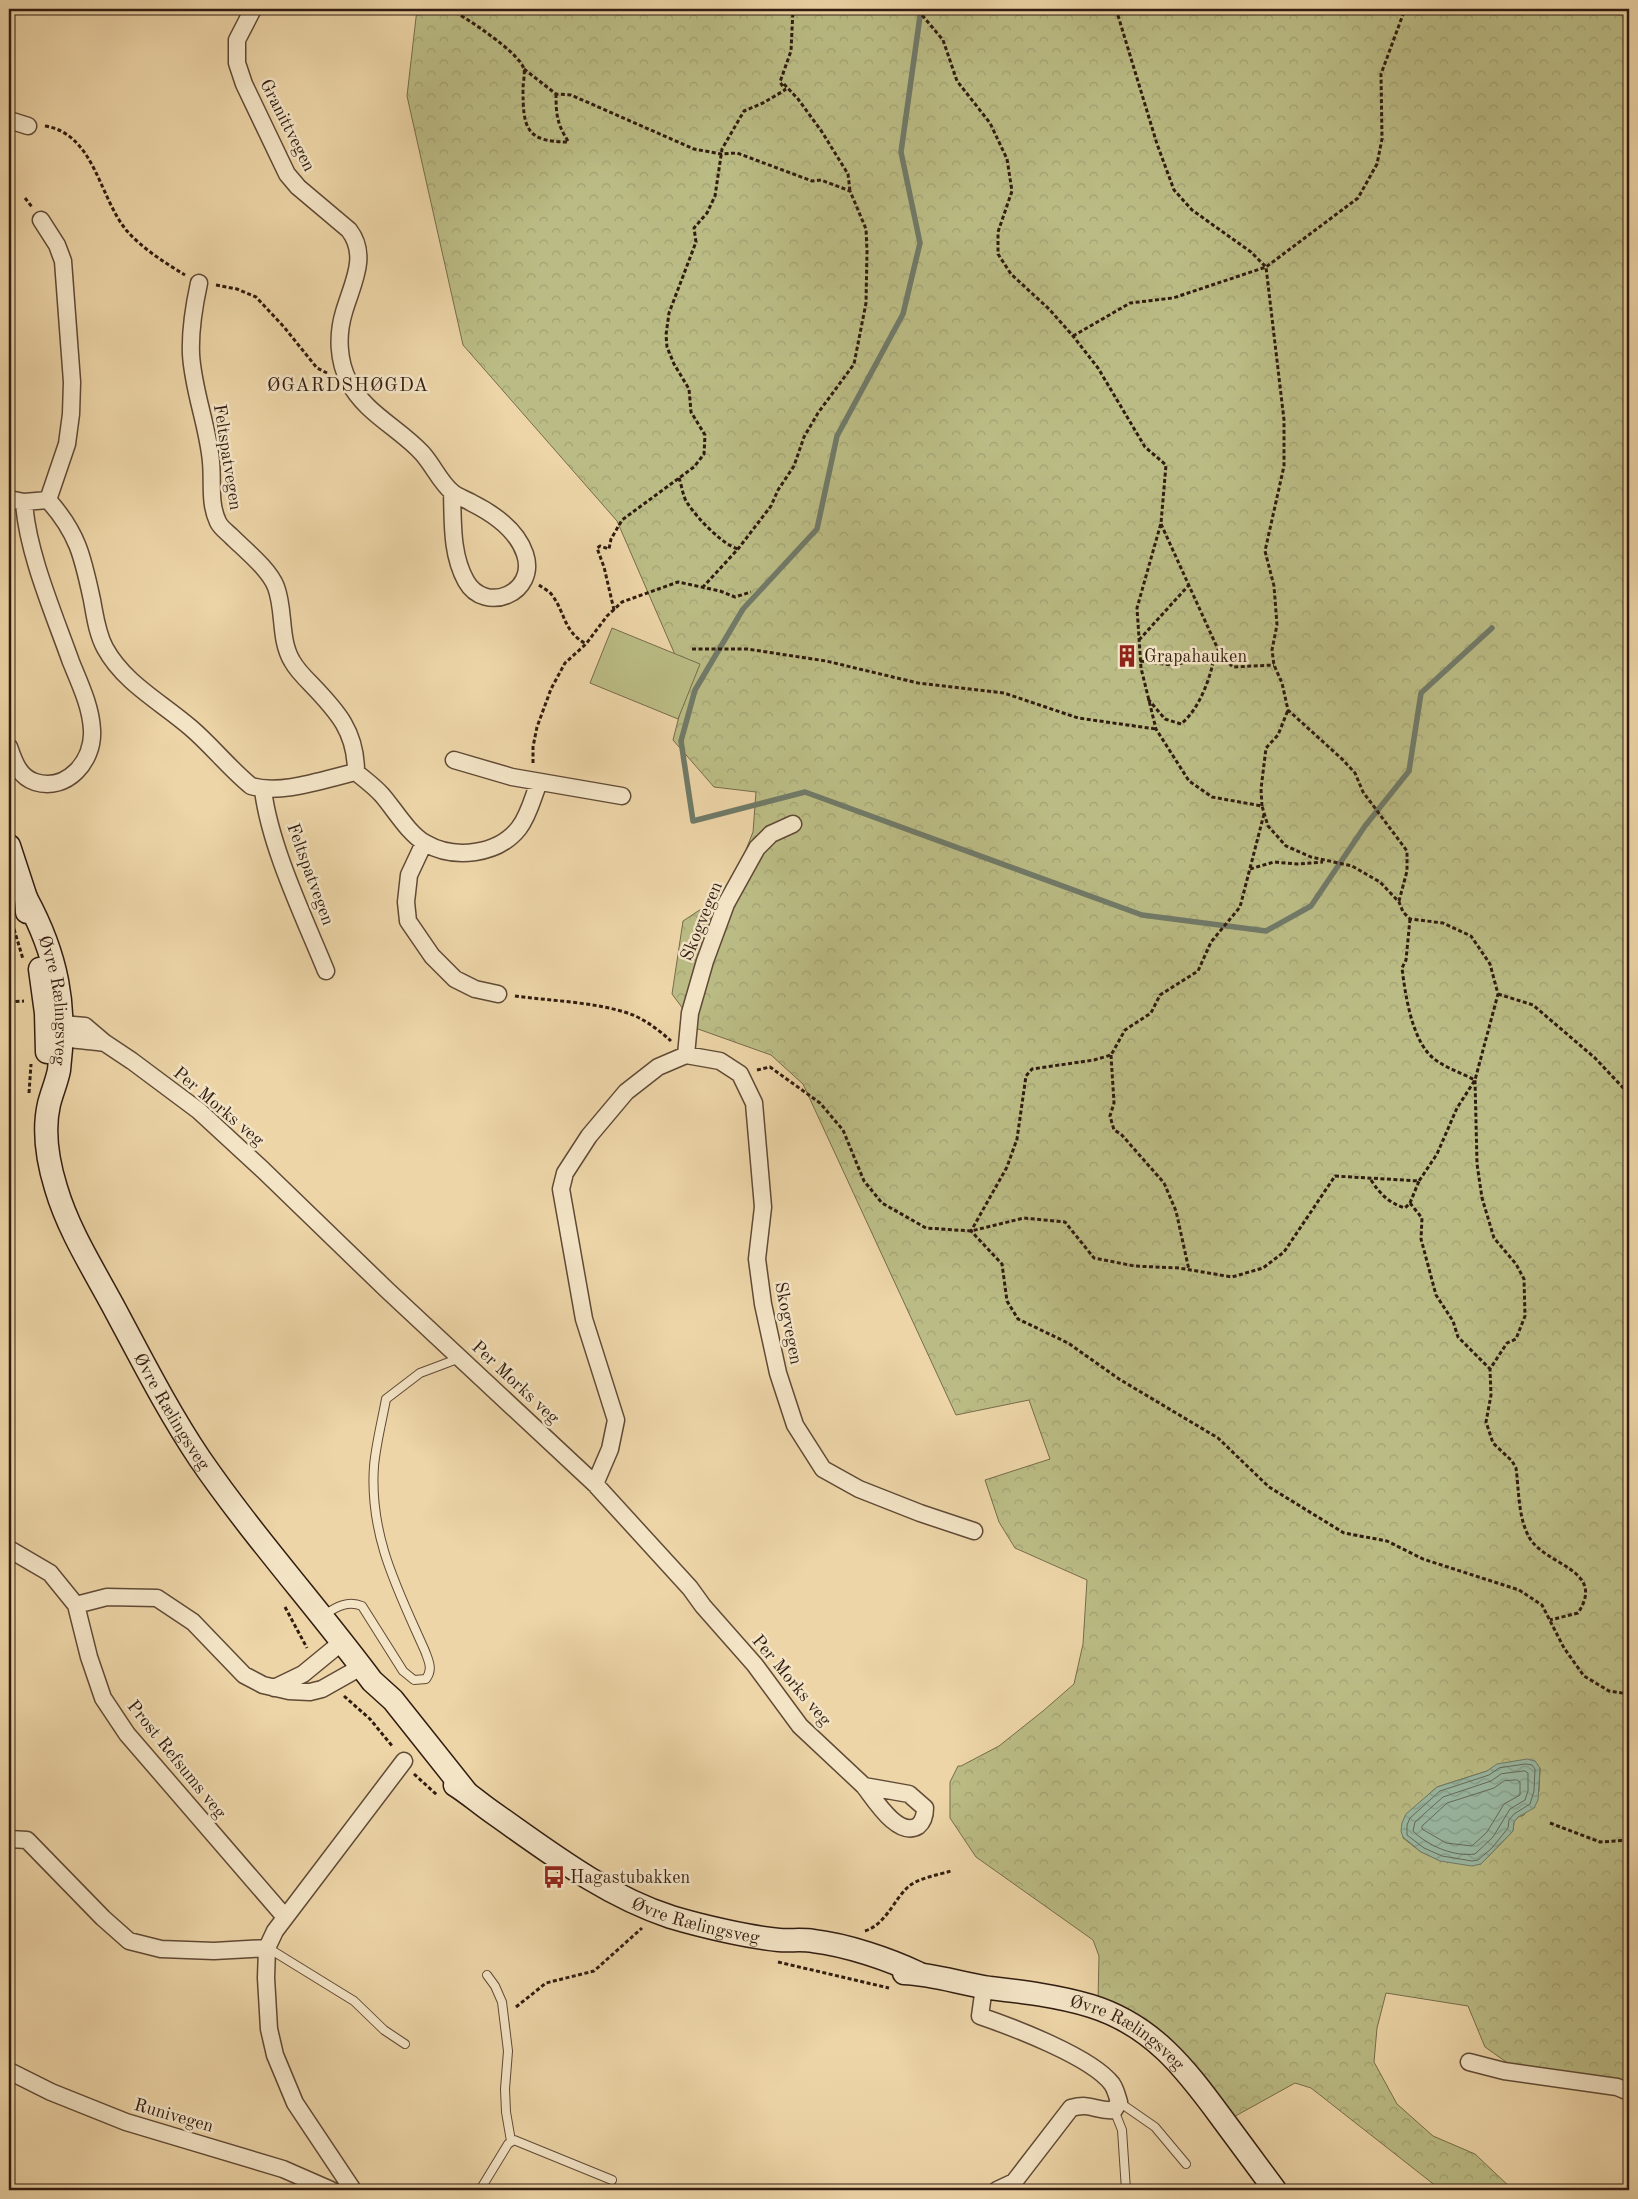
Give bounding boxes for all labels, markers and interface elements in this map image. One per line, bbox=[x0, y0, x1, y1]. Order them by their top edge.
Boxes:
street label: Granittvegen bbox=[256, 76, 318, 175]
district label: ØGARDSHØGDA bbox=[267, 377, 429, 396]
street label: Feltspatvegen bbox=[210, 403, 244, 512]
building icon: Grapahauken bbox=[1114, 643, 1140, 669]
place label: Grapahauken bbox=[1144, 648, 1247, 666]
street label: Feltspatvegen bbox=[283, 821, 337, 928]
street label: Skogvegen bbox=[678, 879, 726, 964]
street label: Øvre Rælingsveg bbox=[35, 933, 70, 1067]
street label: Per Morks veg bbox=[170, 1064, 267, 1150]
street label: Skogvegen bbox=[771, 1280, 805, 1366]
street label: Per Morks veg bbox=[468, 1338, 563, 1428]
street label: Øvre Rælingsveg bbox=[130, 1350, 213, 1474]
street label: Per Morks veg bbox=[748, 1632, 834, 1730]
street label: Prost Refsums veg bbox=[123, 1697, 229, 1822]
bus stop icon: Hagastubakken bbox=[541, 1864, 567, 1890]
place label: Hagastubakken bbox=[570, 1869, 691, 1887]
street label: Øvre Rælingsveg bbox=[629, 1894, 761, 1947]
street label: Øvre Rælingsveg bbox=[1068, 1993, 1188, 2074]
street label: Runivegen bbox=[132, 2096, 216, 2136]

